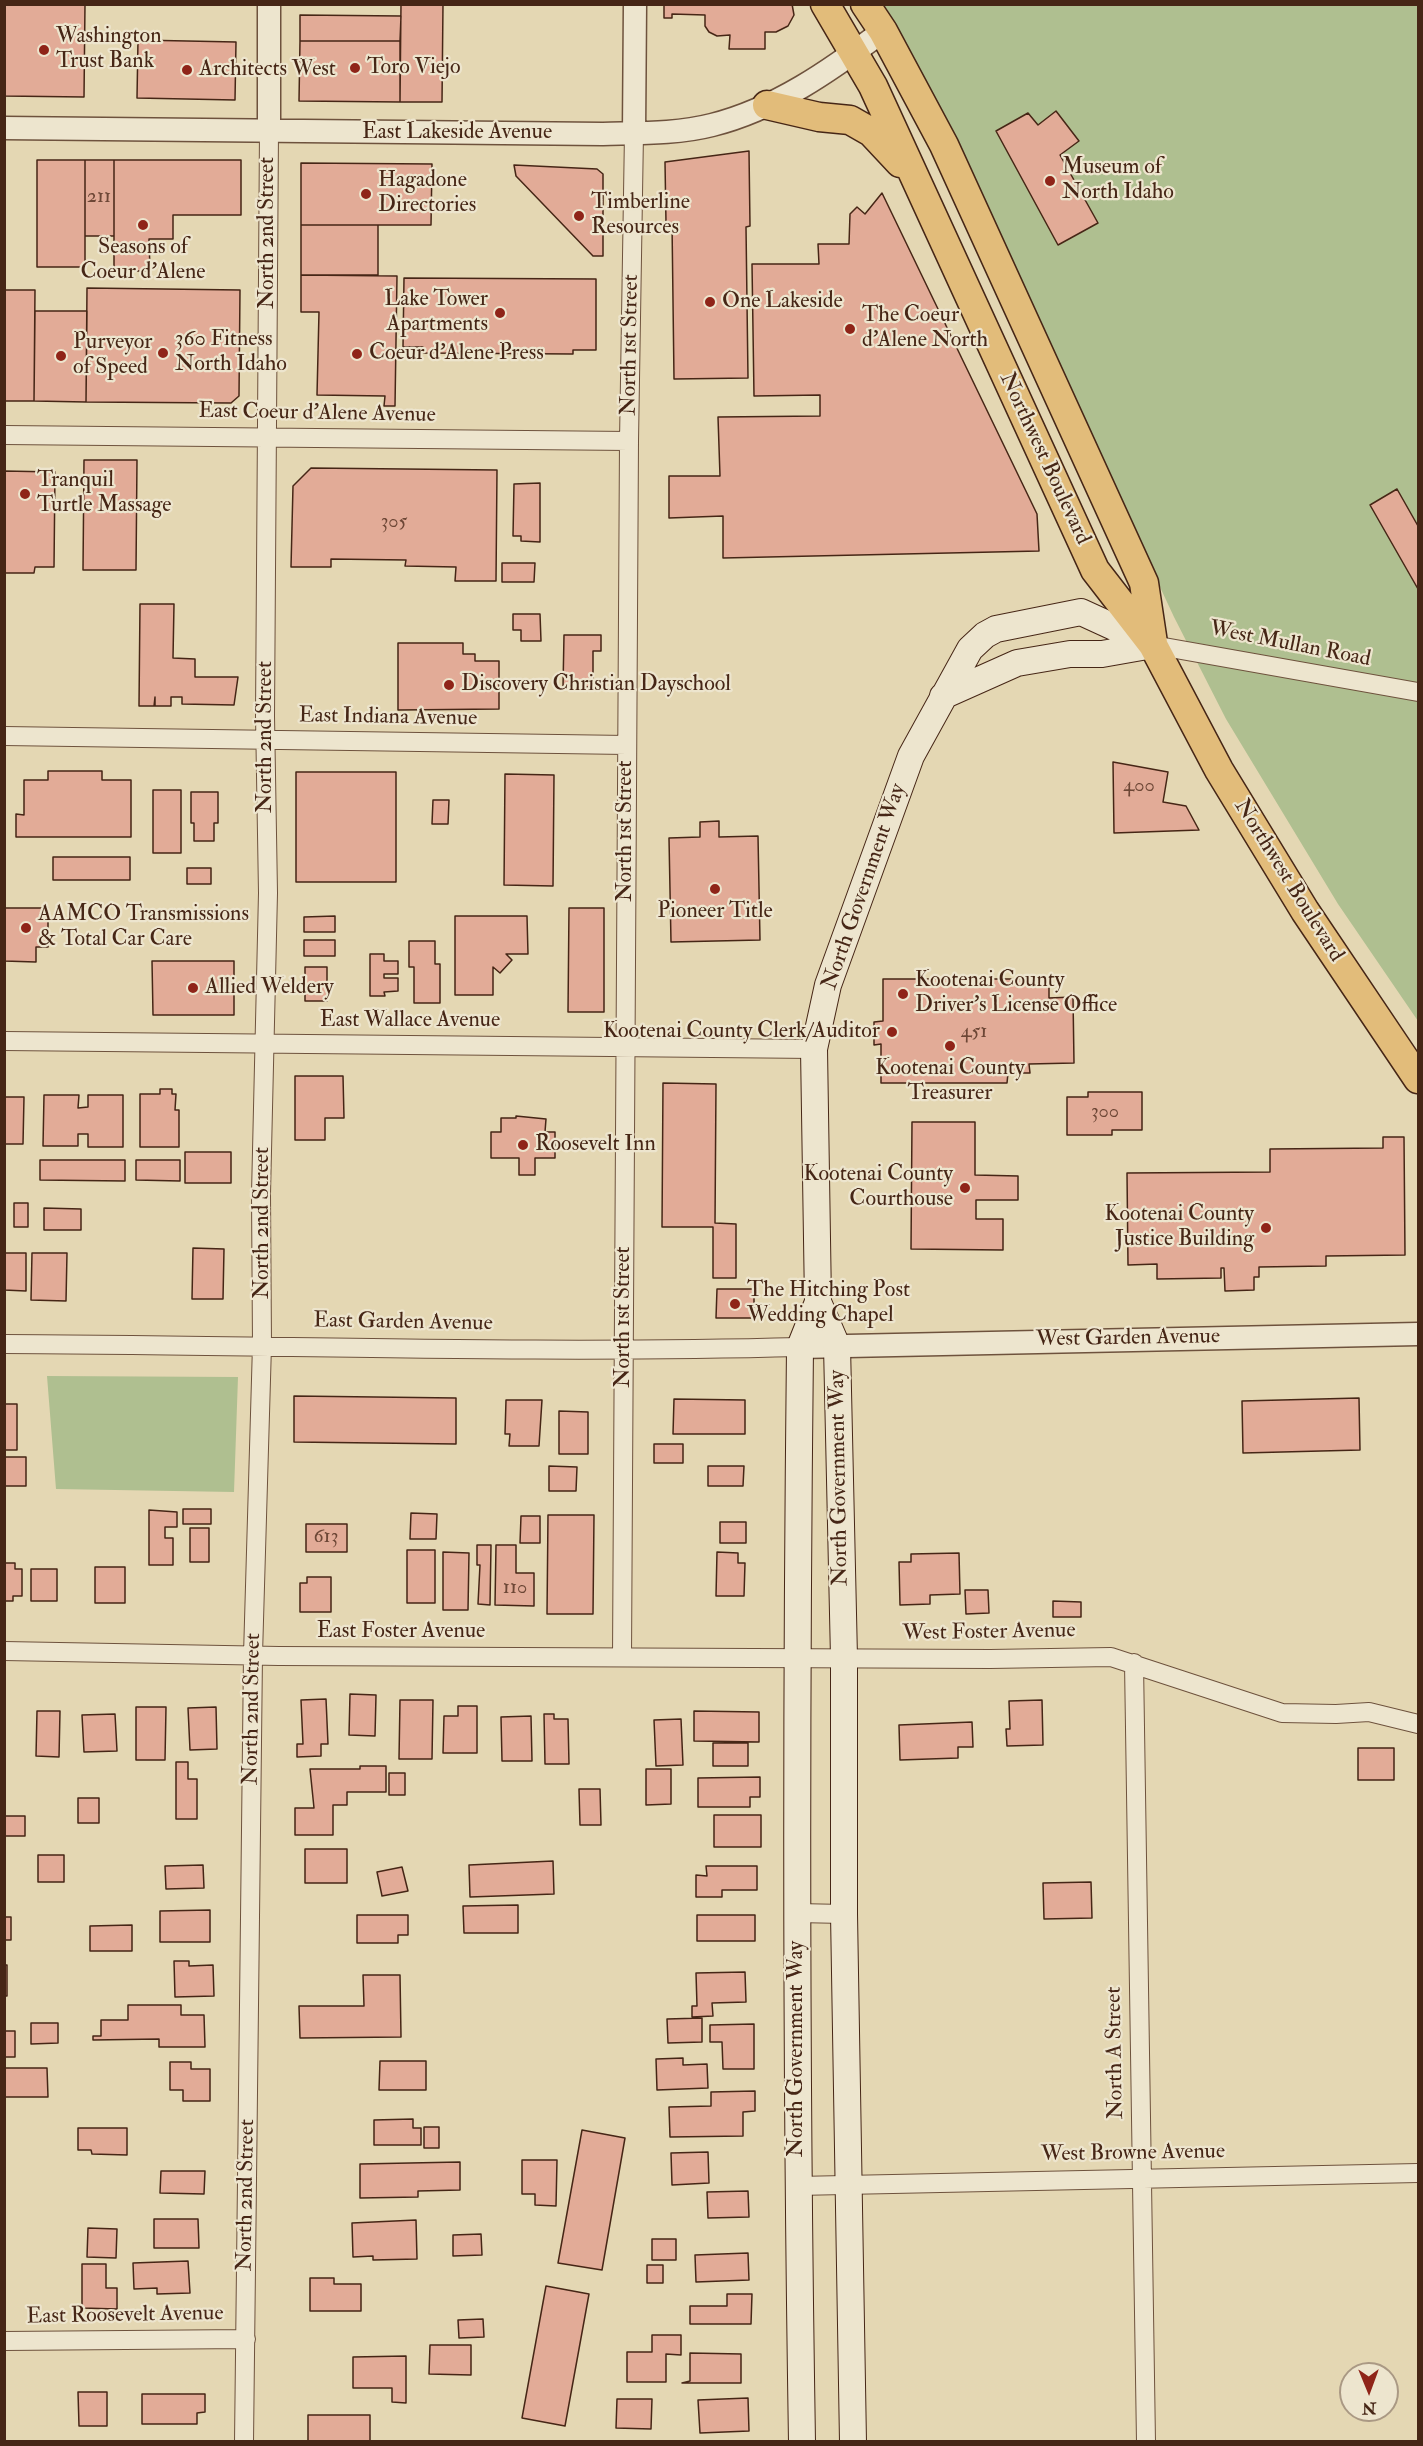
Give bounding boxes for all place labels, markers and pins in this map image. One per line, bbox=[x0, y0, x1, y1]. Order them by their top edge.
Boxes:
place label: Washington Trust Bank bbox=[56, 24, 162, 76]
marker: Washington Trust Bank bbox=[37, 43, 51, 57]
place label: Toro Viejo bbox=[367, 55, 461, 81]
place label: Architects West bbox=[199, 57, 336, 83]
marker: Toro Viejo bbox=[348, 61, 362, 75]
marker: Architects West bbox=[180, 63, 194, 77]
place label: Museum of North Idaho bbox=[1062, 155, 1174, 206]
place label: Hagadone Directories bbox=[378, 168, 476, 220]
marker: Museum of North Idaho bbox=[1043, 174, 1057, 188]
marker: Hagadone Directories bbox=[359, 187, 373, 201]
place label: Timberline Resources bbox=[591, 190, 690, 242]
marker: Timberline Resources bbox=[572, 209, 586, 223]
marker: Seasons of Coeur d'Alene bbox=[136, 218, 150, 232]
place label: Seasons of Coeur d'Alene bbox=[81, 235, 205, 286]
place label: Lake Tower Apartments bbox=[384, 287, 488, 338]
place label: One Lakeside bbox=[722, 289, 843, 315]
marker: One Lakeside bbox=[703, 295, 717, 309]
place label: The Coeur d'Alene North bbox=[862, 303, 988, 354]
marker: Lake Tower Apartments bbox=[493, 306, 507, 320]
marker: The Coeur d'Alene North bbox=[843, 322, 857, 336]
place label: 360 Fitness North Idaho bbox=[175, 327, 287, 378]
place label: Purveyor of Speed bbox=[73, 330, 152, 382]
place label: Coeur d'Alene Press bbox=[369, 341, 544, 367]
marker: 360 Fitness North Idaho bbox=[156, 346, 170, 360]
marker: Coeur d'Alene Press bbox=[350, 347, 364, 361]
marker: Purveyor of Speed bbox=[54, 349, 68, 363]
place label: Tranquil Turtle Massage bbox=[37, 468, 171, 520]
marker: Tranquil Turtle Massage bbox=[18, 487, 32, 501]
place label: Discovery Christian Dayschool bbox=[461, 672, 731, 698]
marker: Discovery Christian Dayschool bbox=[442, 678, 456, 692]
marker: Pioneer Title bbox=[708, 882, 722, 896]
place label: Pioneer Title bbox=[657, 899, 773, 925]
place label: AAMCO Transmissions & Total Car Care bbox=[38, 902, 249, 954]
marker: AAMCO Transmissions & Total Car Care bbox=[19, 921, 33, 935]
place label: Kootenai County Driver's License Office bbox=[915, 968, 1117, 1020]
place label: Allied Weldery bbox=[205, 975, 334, 1001]
marker: Allied Weldery bbox=[186, 981, 200, 995]
marker: Kootenai County Driver's License Office bbox=[896, 987, 910, 1001]
place label: Kootenai County Clerk/Auditor bbox=[603, 1019, 880, 1045]
marker: Kootenai County Clerk/Auditor bbox=[885, 1025, 899, 1039]
marker: Kootenai County Treasurer bbox=[943, 1039, 957, 1053]
place label: Kootenai County Treasurer bbox=[875, 1056, 1025, 1108]
place label: Roosevelt Inn bbox=[535, 1132, 656, 1158]
marker: Roosevelt Inn bbox=[516, 1138, 530, 1152]
place label: Kootenai County Courthouse bbox=[804, 1162, 953, 1214]
marker: Kootenai County Courthouse bbox=[958, 1181, 972, 1195]
place label: Kootenai County Justice Building bbox=[1105, 1202, 1254, 1254]
marker: Kootenai County Justice Building bbox=[1259, 1221, 1273, 1235]
place label: The Hitching Post Wedding Chapel bbox=[747, 1278, 910, 1330]
marker: The Hitching Post Wedding Chapel bbox=[728, 1297, 742, 1311]

